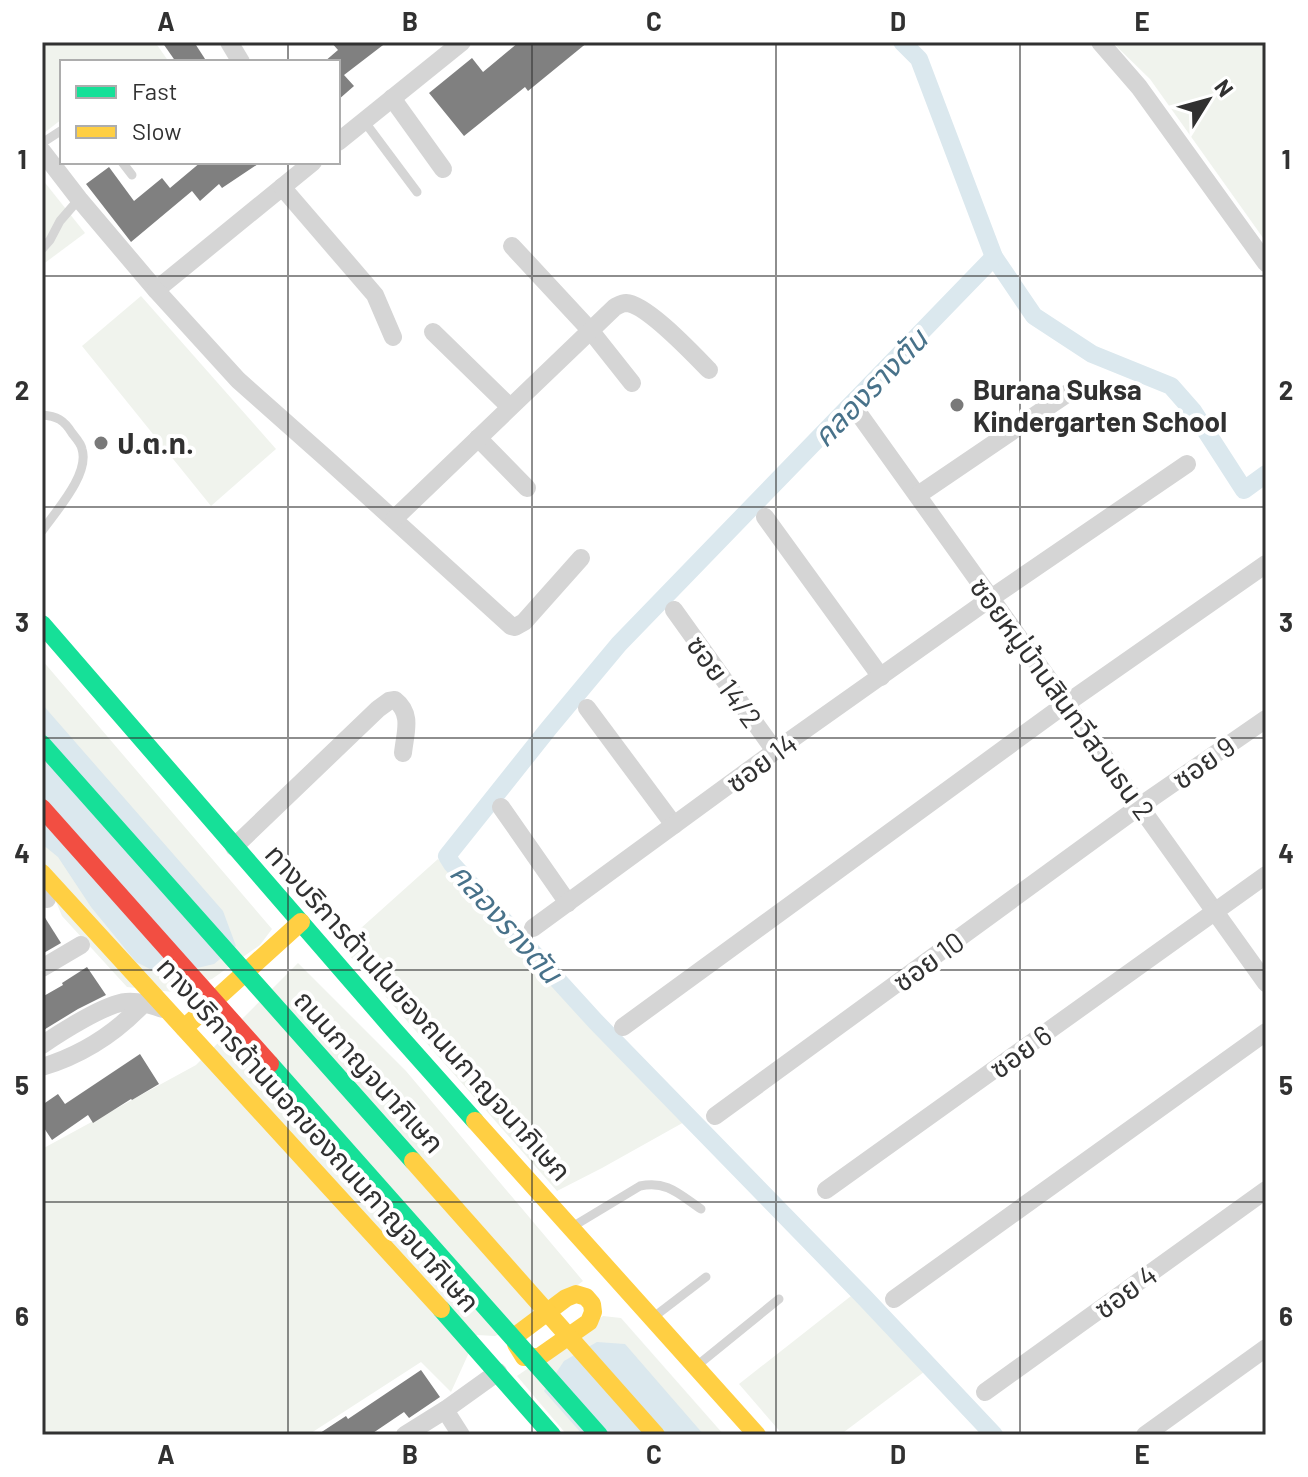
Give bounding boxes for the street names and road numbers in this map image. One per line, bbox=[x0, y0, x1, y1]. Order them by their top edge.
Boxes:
street label: ซอยหมู่บ้านสินทวีสวนธน 2 bbox=[962, 570, 1162, 827]
street label: ซอย 14/2 bbox=[680, 628, 770, 734]
street label: ซอย 14 bbox=[719, 725, 803, 799]
street label: ซอย 9 bbox=[1165, 728, 1241, 796]
street label: ทางบริการด้านในของถนนกาญจนาภิเษก bbox=[259, 837, 579, 1187]
street label: ซอย 10 bbox=[886, 924, 970, 998]
street label: ทางบริการด้านนอกของถนนกาญจนาภิเษก bbox=[150, 950, 488, 1318]
street label: ถนนกาญจนาภิเษก bbox=[288, 983, 452, 1159]
street label: ซอย 6 bbox=[982, 1017, 1058, 1085]
street label: ซอย 4 bbox=[1087, 1257, 1163, 1325]

